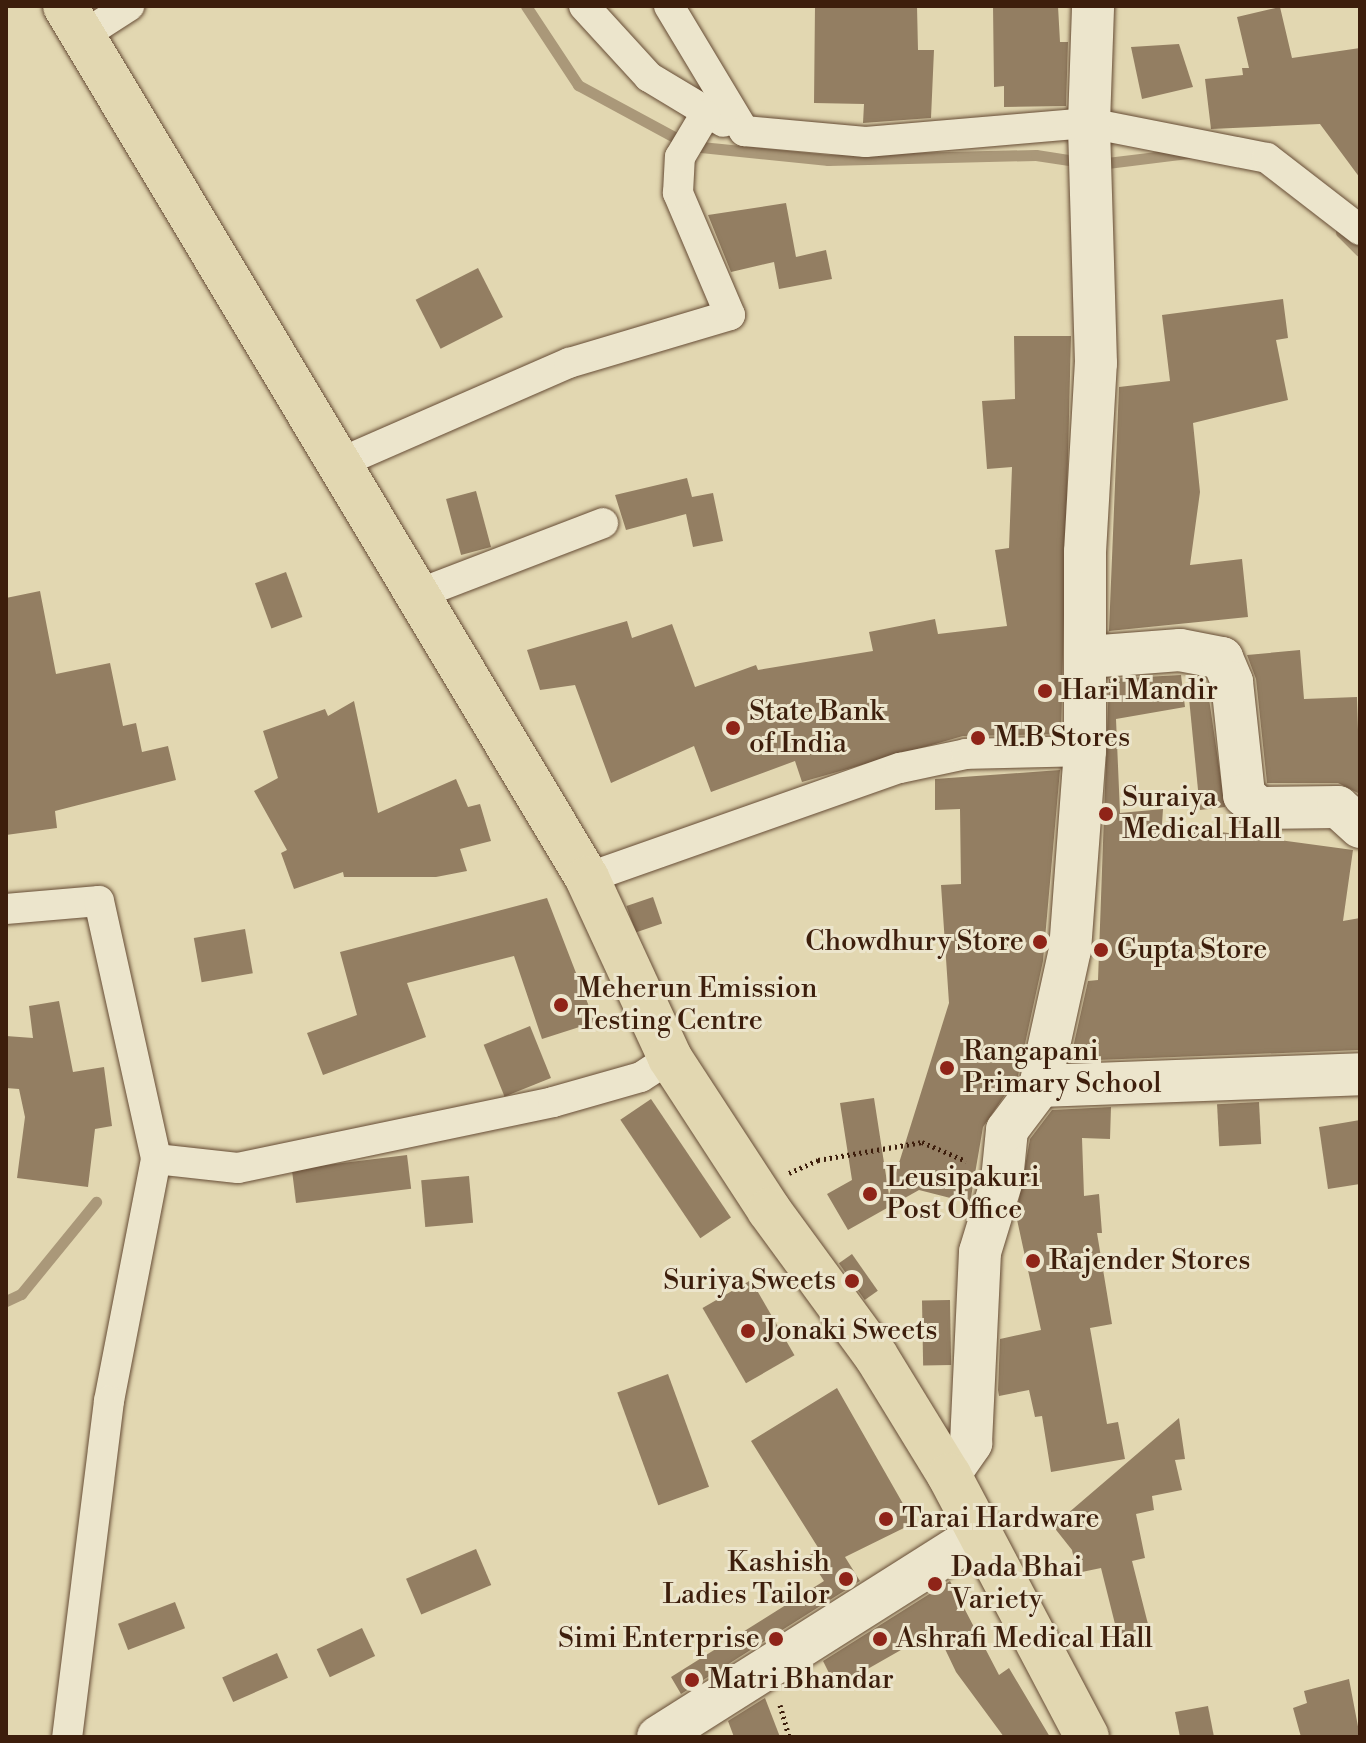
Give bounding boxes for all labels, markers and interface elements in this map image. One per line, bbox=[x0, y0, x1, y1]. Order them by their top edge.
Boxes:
place label: Hari Mandir bbox=[1061, 674, 1218, 708]
marker: Hari Mandir bbox=[1036, 682, 1054, 700]
place label: State Bank of India bbox=[749, 695, 884, 761]
marker: State Bank of India bbox=[724, 719, 742, 737]
place label: M.B Stores bbox=[994, 721, 1130, 755]
marker: M.B Stores bbox=[969, 729, 987, 747]
place label: Suraiya Medical Hall bbox=[1122, 781, 1282, 847]
marker: Suraiya Medical Hall bbox=[1097, 805, 1115, 823]
place label: Chowdhury Store bbox=[805, 925, 1024, 959]
marker: Chowdhury Store bbox=[1031, 933, 1049, 951]
place label: Gupta Store bbox=[1117, 933, 1267, 967]
marker: Gupta Store bbox=[1092, 941, 1110, 959]
place label: Meherun Emission Testing Centre bbox=[577, 972, 817, 1038]
marker: Meherun Emission Testing Centre bbox=[552, 996, 570, 1014]
place label: Rangapani Primary School bbox=[963, 1035, 1162, 1101]
marker: Rangapani Primary School bbox=[938, 1059, 956, 1077]
place label: Leusipakuri Post Office bbox=[886, 1161, 1040, 1227]
marker: Leusipakuri Post Office bbox=[861, 1185, 879, 1203]
place label: Rajender Stores bbox=[1049, 1244, 1251, 1278]
marker: Rajender Stores bbox=[1024, 1252, 1042, 1270]
place label: Suriya Sweets bbox=[663, 1264, 836, 1298]
marker: Suriya Sweets bbox=[843, 1272, 861, 1290]
place label: Jonaki Sweets bbox=[764, 1314, 937, 1348]
marker: Jonaki Sweets bbox=[739, 1322, 757, 1340]
place label: Tarai Hardware bbox=[902, 1502, 1100, 1536]
marker: Tarai Hardware bbox=[877, 1510, 895, 1528]
place label: Kashish Ladies Tailor bbox=[662, 1546, 830, 1612]
place label: Dada Bhai Variety bbox=[951, 1551, 1083, 1617]
marker: Kashish Ladies Tailor bbox=[837, 1570, 855, 1588]
marker: Dada Bhai Variety bbox=[926, 1575, 944, 1593]
place label: Simi Enterprise bbox=[558, 1622, 760, 1656]
place label: Ashrafi Medical Hall bbox=[896, 1622, 1153, 1656]
marker: Simi Enterprise bbox=[767, 1630, 785, 1648]
marker: Ashrafi Medical Hall bbox=[871, 1630, 889, 1648]
place label: Matri Bhandar bbox=[708, 1663, 894, 1697]
marker: Matri Bhandar bbox=[683, 1671, 701, 1689]

